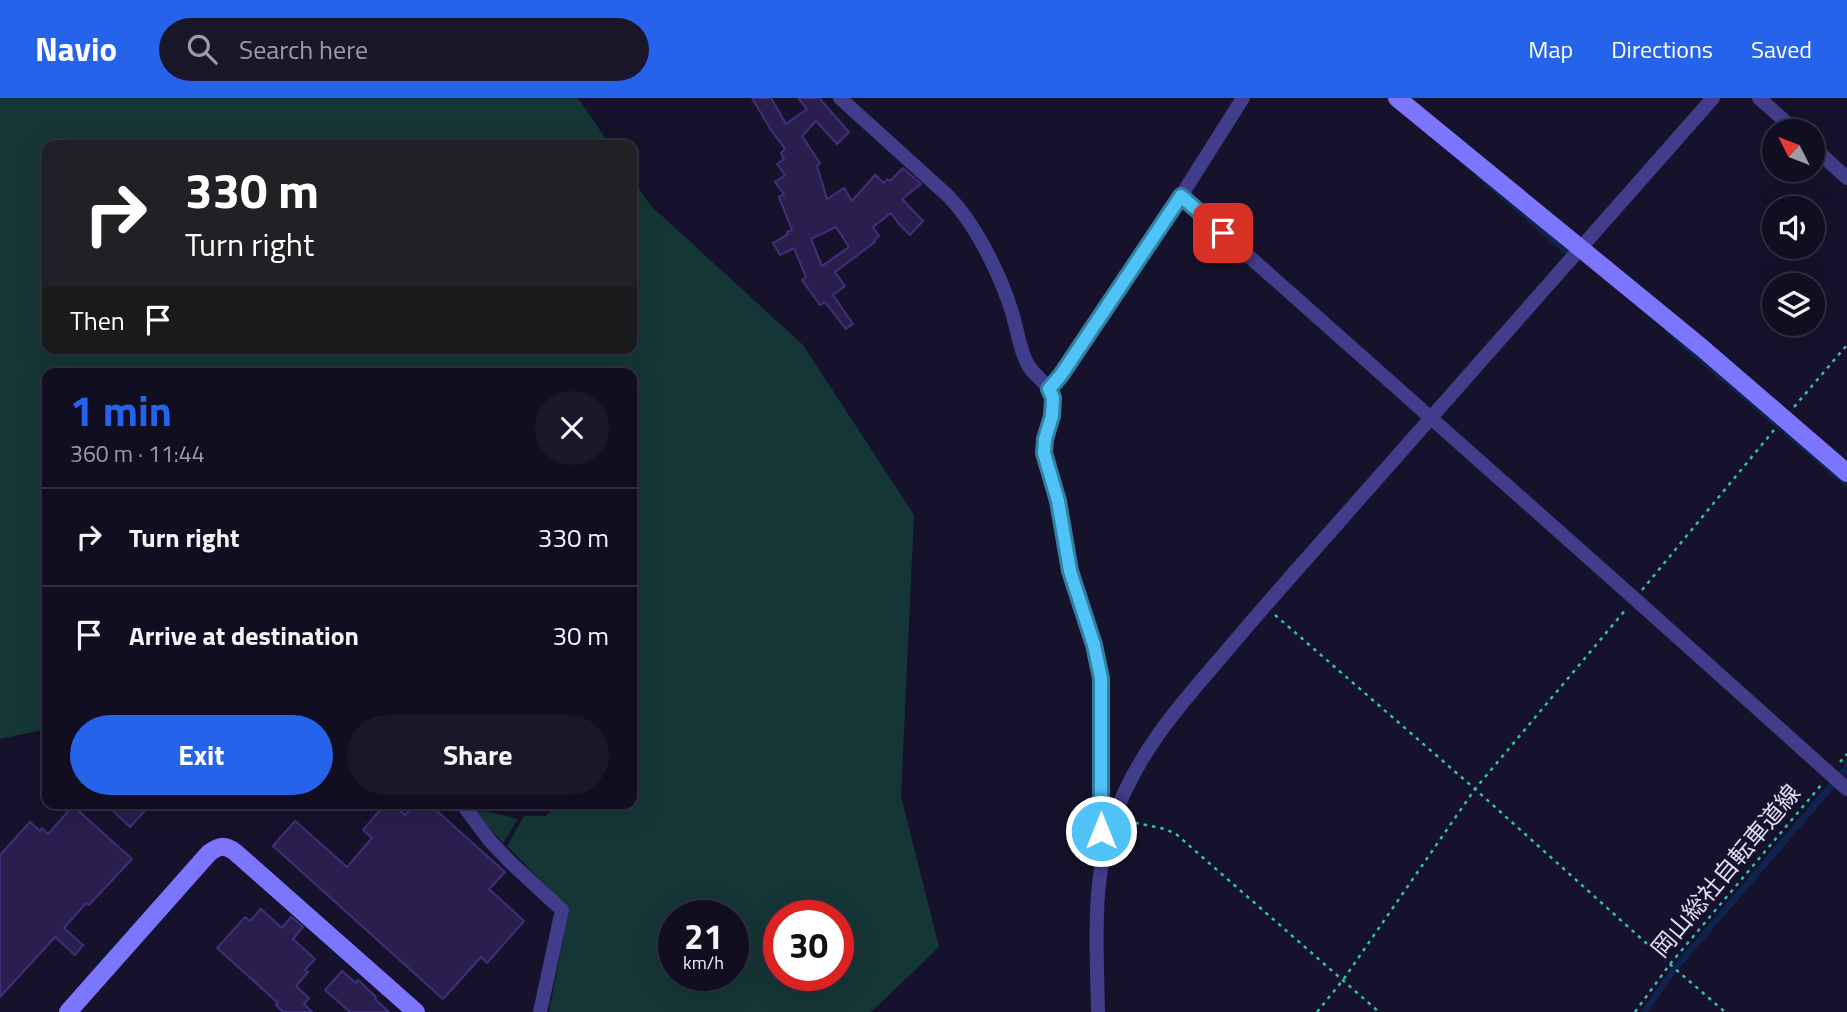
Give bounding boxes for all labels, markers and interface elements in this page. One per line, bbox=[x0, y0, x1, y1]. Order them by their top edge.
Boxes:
search box bbox=[159, 18, 649, 81]
text: Navio bbox=[35, 24, 117, 74]
icon: search bbox=[183, 30, 221, 68]
text: Search here bbox=[239, 30, 368, 69]
text: Map bbox=[1528, 31, 1573, 67]
text: Directions bbox=[1611, 31, 1713, 67]
text: Saved bbox=[1751, 31, 1812, 67]
north arrow bbox=[1762, 119, 1825, 182]
map controls bbox=[1762, 119, 1825, 336]
text: 330 m bbox=[185, 152, 319, 227]
icon: right bbox=[70, 168, 161, 259]
button: sound bbox=[1762, 196, 1825, 259]
pin bbox=[1193, 203, 1253, 263]
icon: arrive bbox=[1204, 214, 1242, 252]
text: Turn right bbox=[185, 220, 314, 268]
button: layers bbox=[1762, 273, 1825, 336]
text: Then bbox=[70, 301, 125, 340]
icon: arrive bbox=[139, 301, 177, 339]
text: 1 min bbox=[70, 378, 172, 442]
button: close bbox=[535, 391, 609, 465]
text: 360 m · 11:44 bbox=[70, 436, 205, 471]
icon: right bbox=[70, 518, 108, 556]
text: Turn right bbox=[129, 518, 240, 557]
text: 330 m bbox=[538, 518, 609, 557]
icon: arrive bbox=[70, 616, 108, 654]
text: Arrive at destination bbox=[129, 616, 359, 655]
text: 30 m bbox=[552, 616, 609, 655]
button: Exit bbox=[70, 715, 333, 795]
button: Share bbox=[347, 715, 609, 795]
street label: 岡山総社自転車道線 bbox=[1642, 776, 1808, 965]
position arrow bbox=[1064, 794, 1138, 868]
speed limit sign: 30 bbox=[763, 900, 854, 991]
text: 21 bbox=[684, 909, 723, 963]
text: km/h bbox=[683, 949, 724, 976]

